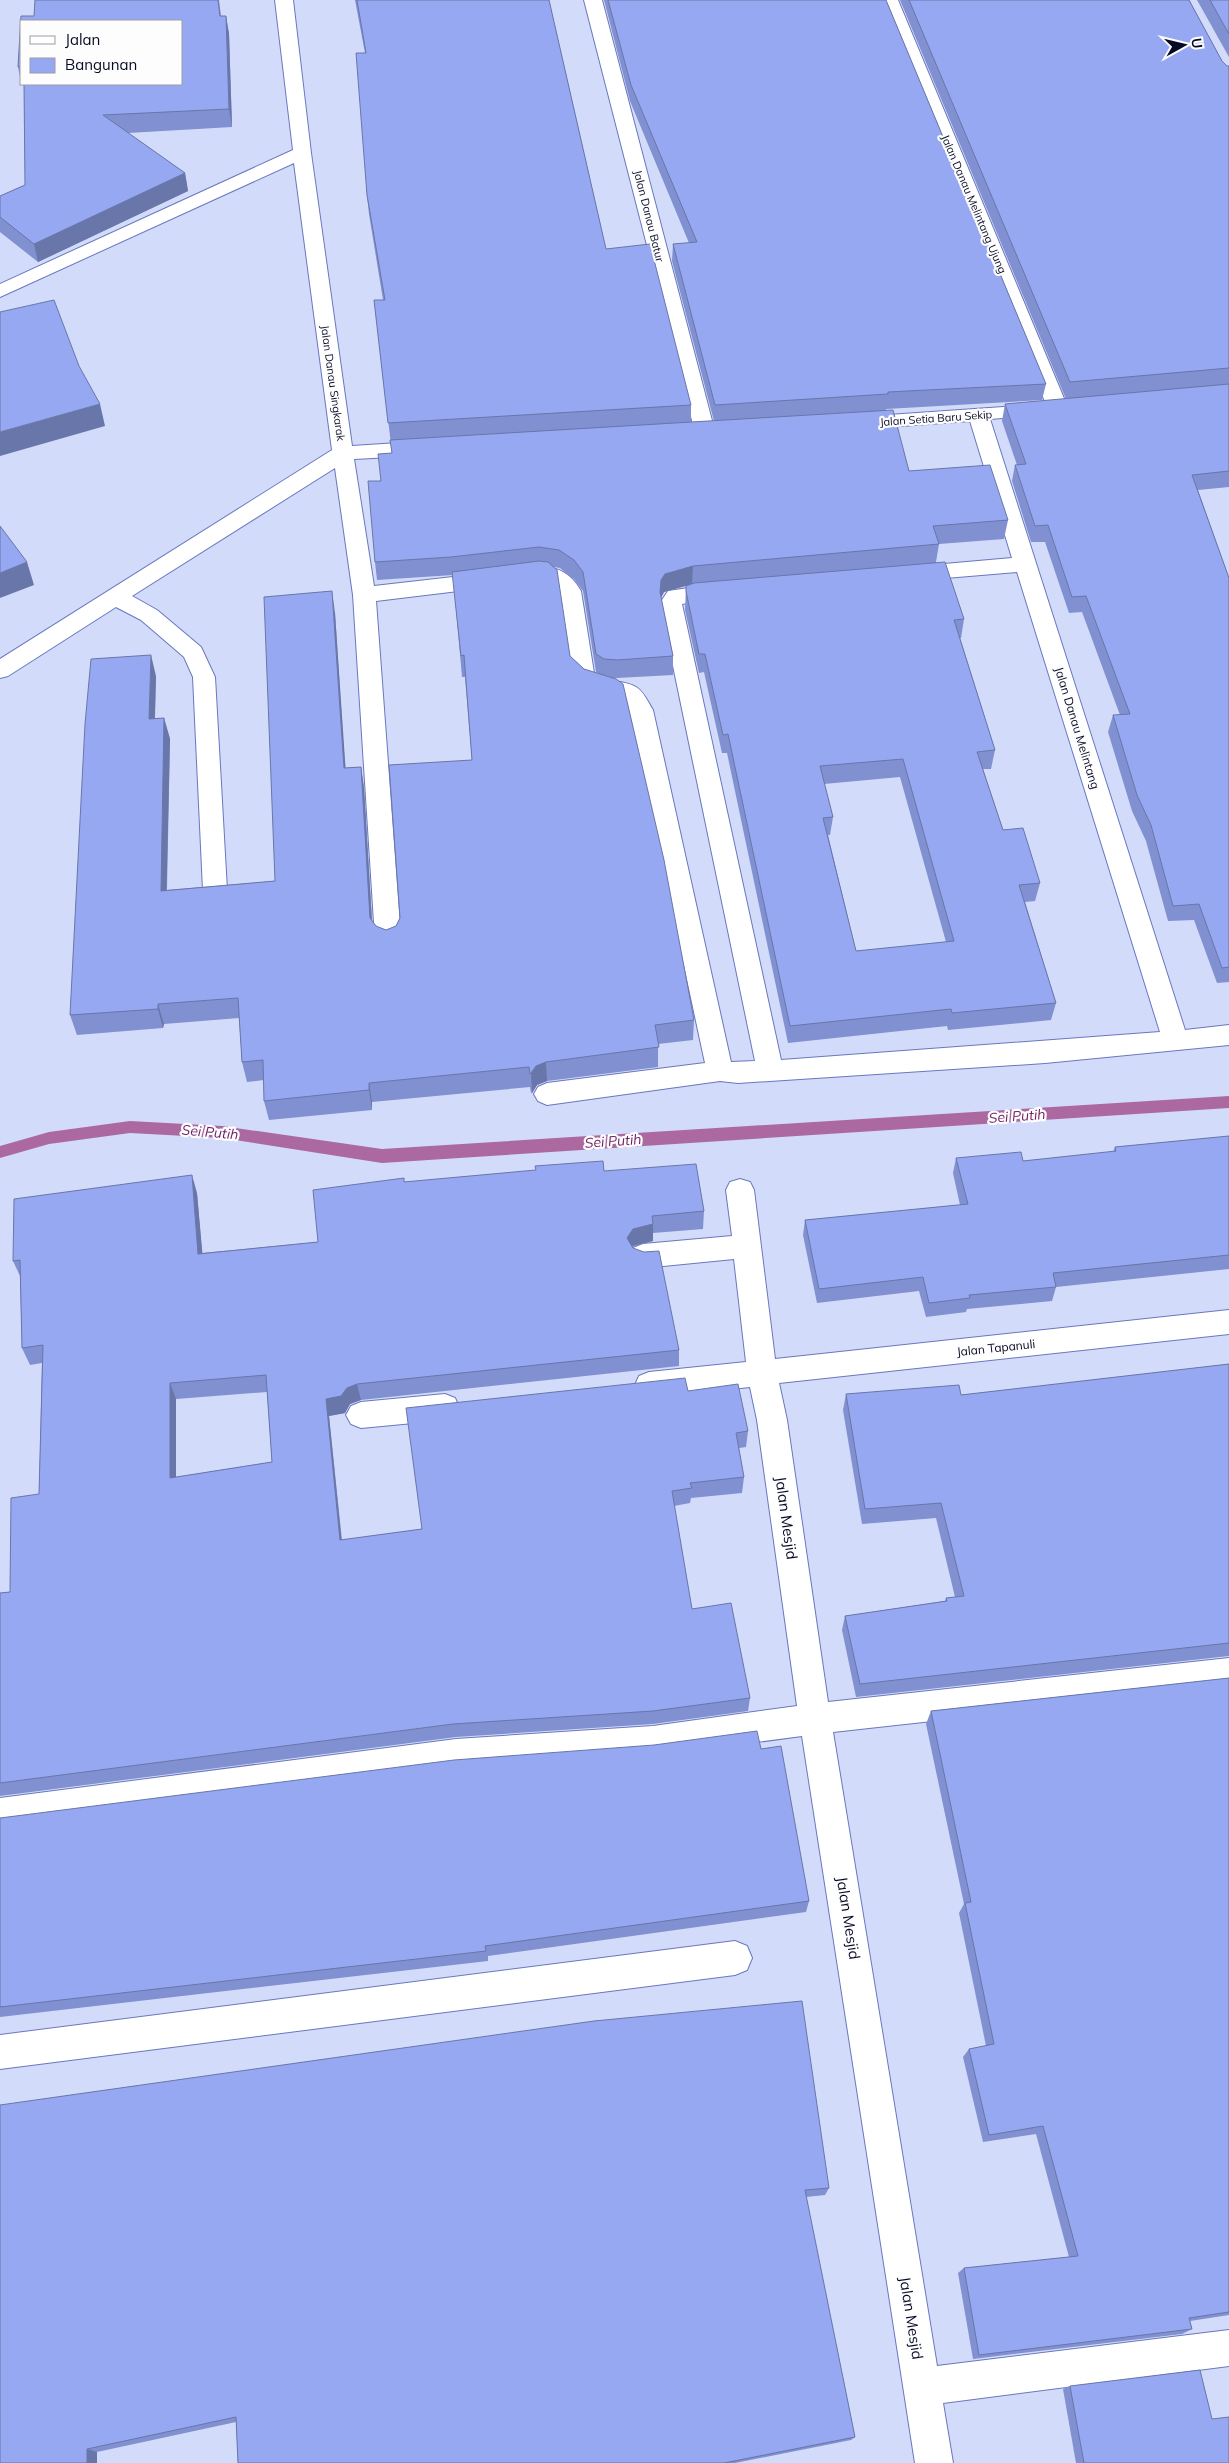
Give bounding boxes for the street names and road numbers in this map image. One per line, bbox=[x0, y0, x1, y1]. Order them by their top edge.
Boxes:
street label: Jalan Danau Melintang Ujung bbox=[938, 132, 1010, 276]
street label: Jalan Danau Batur bbox=[631, 169, 667, 263]
street label: Jalan Danau Singkarak bbox=[318, 324, 348, 442]
street label: Jalan Setia Baru Sekip bbox=[879, 407, 993, 429]
street label: Jalan Danau Melintang bbox=[1052, 665, 1103, 791]
street label: Jalan Tapanuli bbox=[956, 1336, 1036, 1359]
street label: Jalan Mesjid bbox=[771, 1475, 802, 1561]
street label: Jalan Mesjid bbox=[833, 1875, 864, 1961]
street label: Jalan Mesjid bbox=[896, 2275, 927, 2361]

